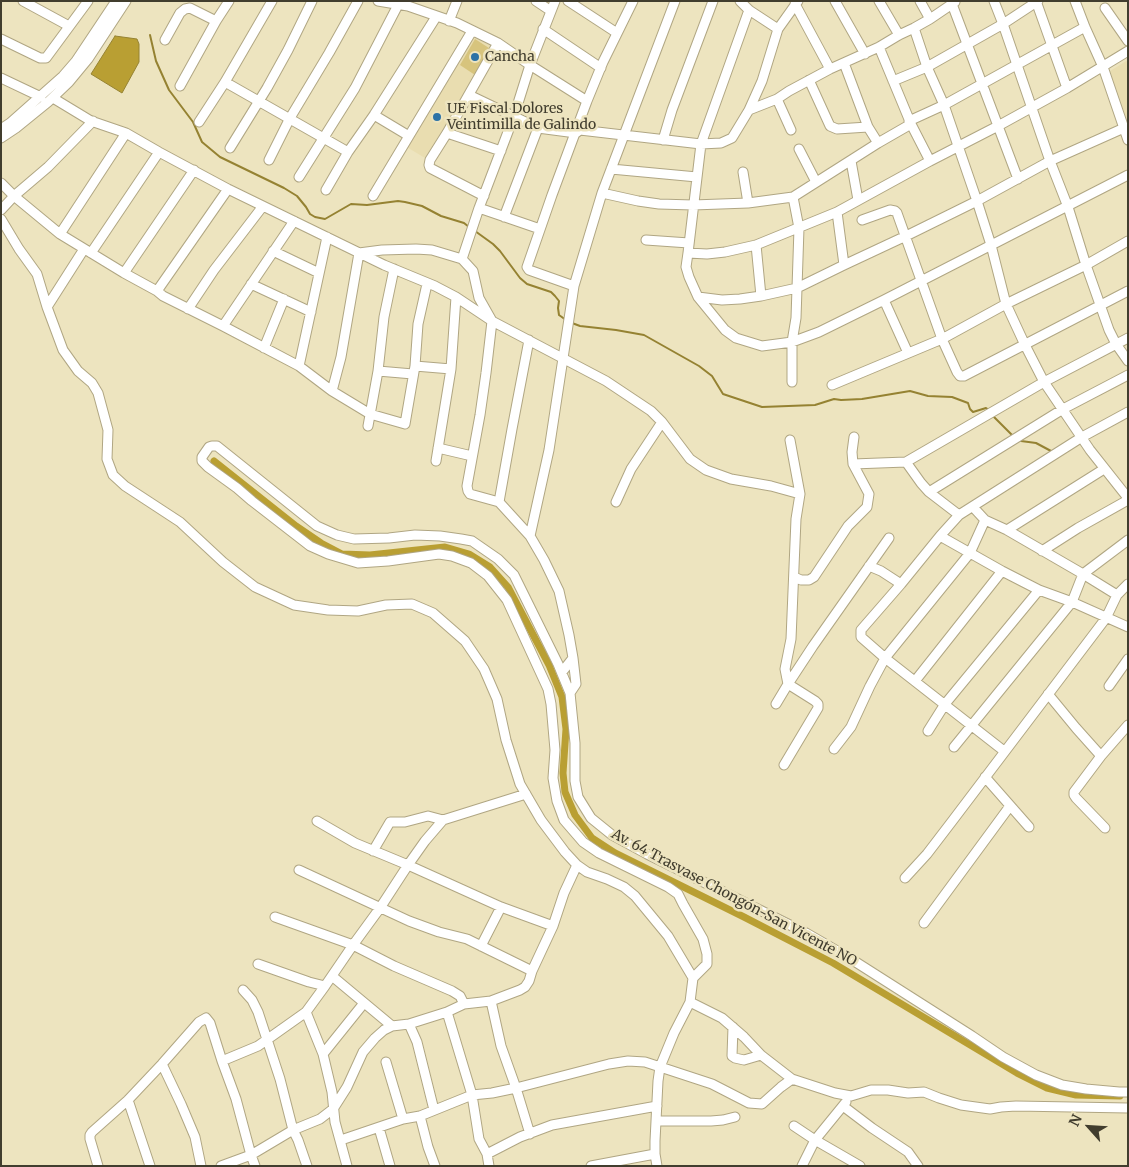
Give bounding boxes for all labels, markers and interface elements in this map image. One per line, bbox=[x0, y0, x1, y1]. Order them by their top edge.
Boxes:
place label: Cancha bbox=[485, 49, 535, 65]
marker: Cancha bbox=[469, 51, 481, 63]
place label: UE Fiscal Dolores Veintimilla de Galindo bbox=[447, 101, 596, 134]
marker: UE Fiscal Dolores Veintimilla de Galindo bbox=[431, 111, 443, 123]
street label: Av. 64 Trasvase Chongón-San Vicente NO bbox=[608, 826, 860, 970]
north arrow bbox=[1064, 1102, 1114, 1152]
text: N bbox=[1065, 1112, 1086, 1129]

